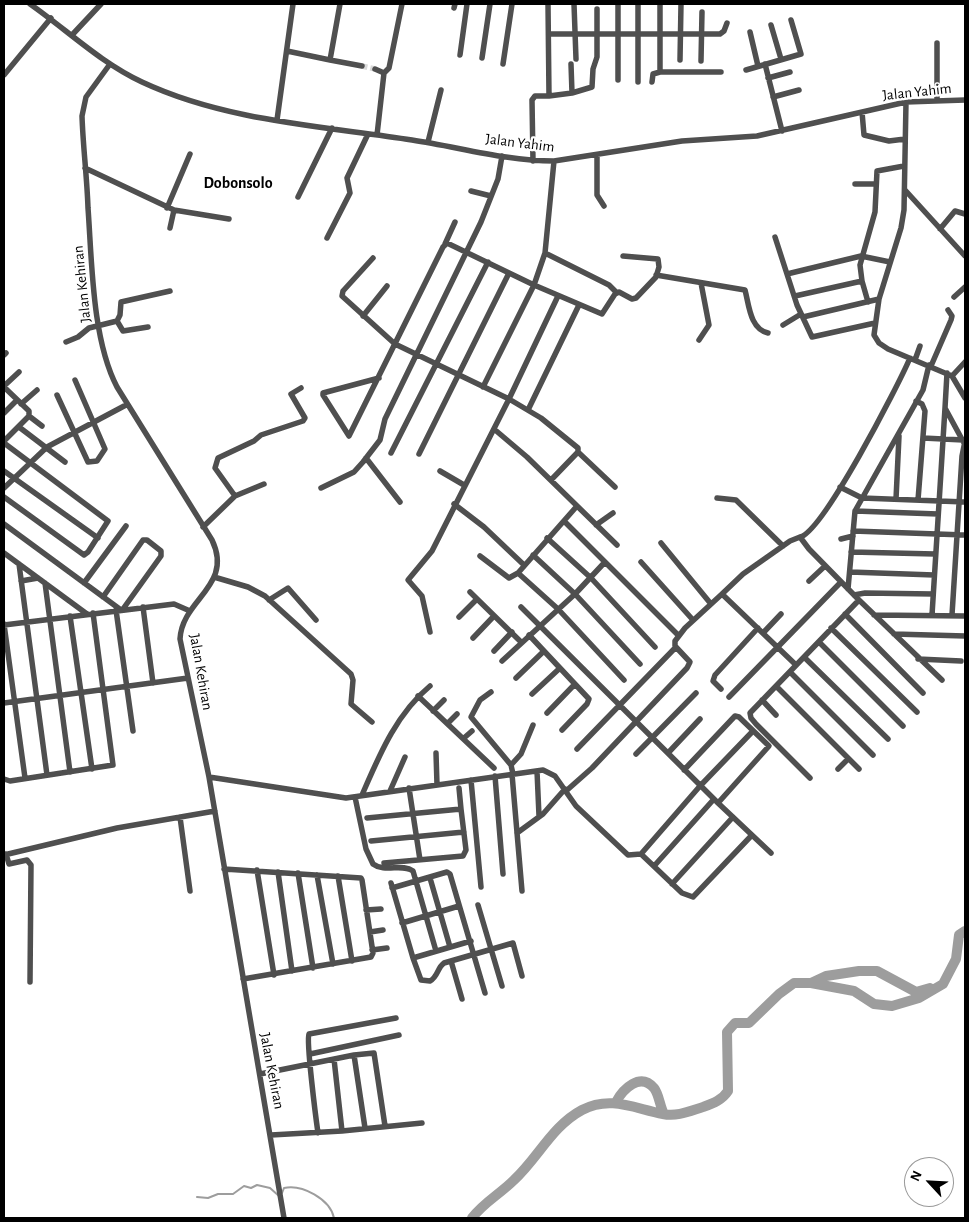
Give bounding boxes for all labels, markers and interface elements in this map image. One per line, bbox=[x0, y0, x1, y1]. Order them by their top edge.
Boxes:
street label: Jalan Yahim bbox=[882, 79, 952, 105]
street label: Jalan Yahim bbox=[485, 130, 555, 156]
district label: Dobonsolo bbox=[203, 173, 273, 193]
street label: Jalan Kehiran bbox=[69, 245, 95, 323]
street label: Jalan Kehiran bbox=[185, 632, 217, 712]
street label: Jalan Kehiran bbox=[256, 1031, 288, 1111]
north arrow bbox=[904, 1157, 954, 1207]
text: N bbox=[908, 1169, 925, 1183]

